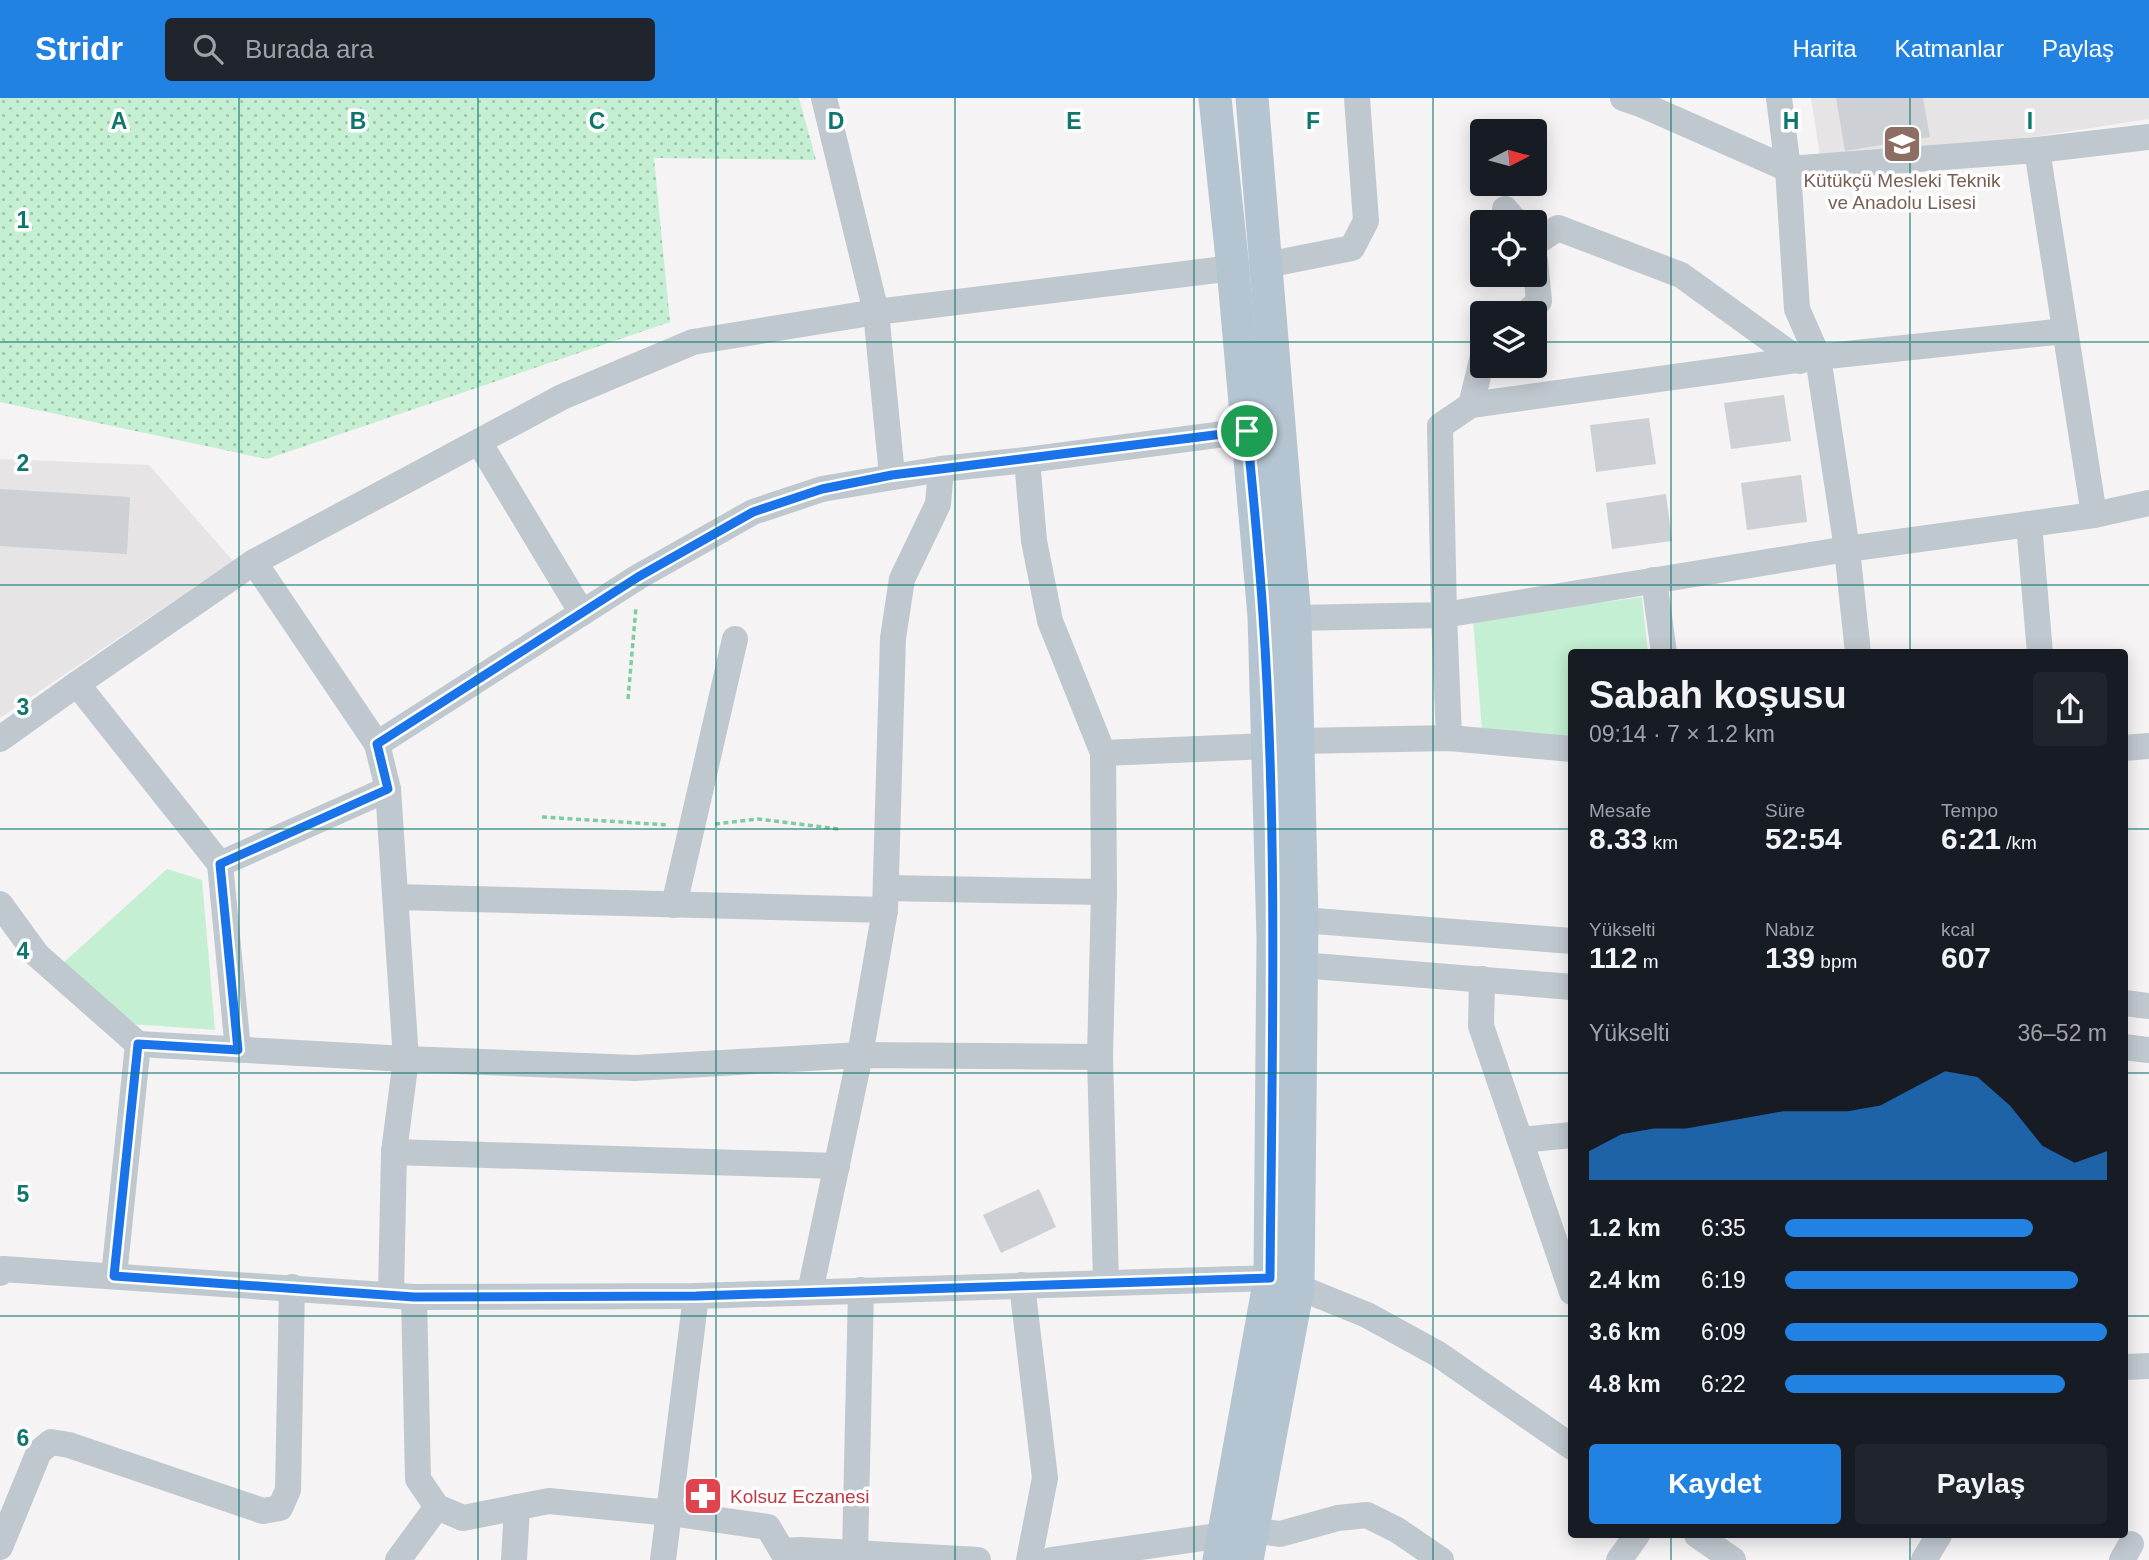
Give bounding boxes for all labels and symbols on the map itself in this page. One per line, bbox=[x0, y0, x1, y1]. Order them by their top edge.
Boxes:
text: A bbox=[111, 108, 127, 134]
text: B bbox=[350, 108, 366, 134]
text: C bbox=[589, 108, 605, 134]
text: D bbox=[828, 108, 844, 134]
text: E bbox=[1066, 108, 1082, 134]
text: F bbox=[1306, 108, 1320, 134]
text: H bbox=[1783, 108, 1799, 134]
text: I bbox=[2027, 108, 2033, 134]
north arrow bbox=[1470, 119, 1547, 196]
school or university icon: Kütükçü Mesleki Teknik ve Anadolu Lisesi bbox=[1881, 123, 1923, 165]
place label: Kütükçü Mesleki Teknik ve Anadolu Lisesi bbox=[1803, 170, 2001, 213]
text: 1 bbox=[17, 207, 30, 233]
pin bbox=[1217, 401, 1277, 461]
text: 2 bbox=[17, 450, 29, 476]
text: 3 bbox=[17, 694, 29, 720]
text: 4 bbox=[17, 938, 30, 964]
text: 5 bbox=[17, 1181, 30, 1207]
text: 6 bbox=[17, 1425, 29, 1451]
pharmacy icon: Kolsuz Eczanesi bbox=[682, 1475, 724, 1517]
place label: Kolsuz Eczanesi bbox=[730, 1486, 869, 1507]

